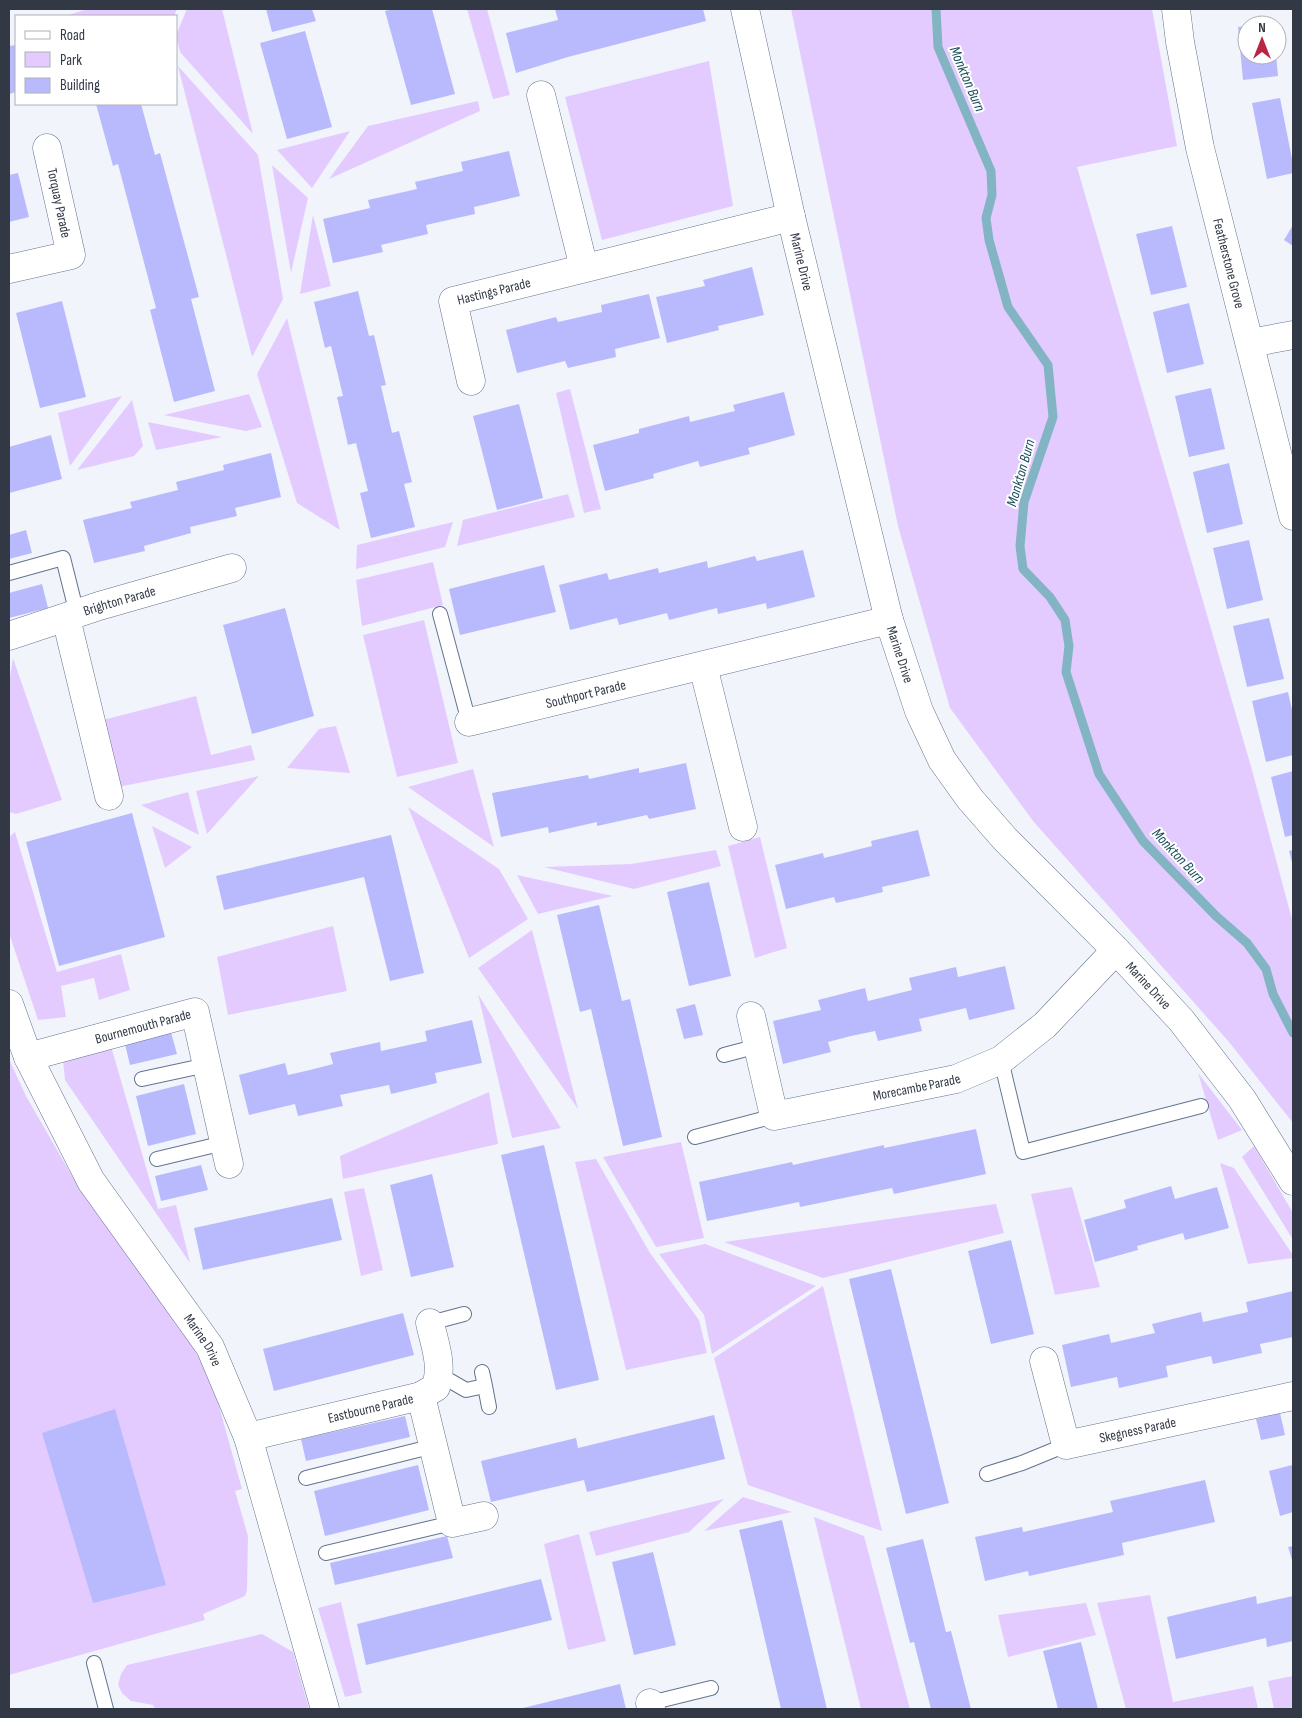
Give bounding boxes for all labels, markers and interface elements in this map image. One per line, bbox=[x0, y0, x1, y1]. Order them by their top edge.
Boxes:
legend bbox=[15, 15, 178, 105]
north arrow bbox=[1237, 15, 1287, 65]
text: N bbox=[1258, 19, 1266, 36]
text: Road bbox=[60, 26, 85, 45]
water label: Monkton Burn bbox=[945, 44, 989, 114]
text: Park bbox=[60, 51, 82, 70]
text: Building bbox=[60, 76, 100, 95]
street label: Torquay Parade bbox=[43, 167, 75, 239]
street label: Featherstone Grove bbox=[1210, 216, 1249, 310]
street label: Marine Drive bbox=[787, 231, 817, 292]
street label: Hastings Parade bbox=[455, 274, 532, 308]
water label: Monkton Burn bbox=[1002, 437, 1040, 509]
street label: Brighton Parade bbox=[81, 582, 158, 619]
street label: Marine Drive bbox=[883, 624, 918, 685]
street label: Southport Parade bbox=[544, 676, 627, 712]
water label: Monkton Burn bbox=[1148, 824, 1208, 888]
street label: Marine Drive bbox=[1123, 958, 1175, 1013]
street label: Bournemouth Parade bbox=[93, 1005, 193, 1047]
street label: Morecambe Parade bbox=[871, 1070, 963, 1104]
street label: Marine Drive bbox=[180, 1310, 226, 1368]
street label: Eastbourne Parade bbox=[326, 1390, 415, 1426]
street label: Skegness Parade bbox=[1098, 1413, 1177, 1446]

